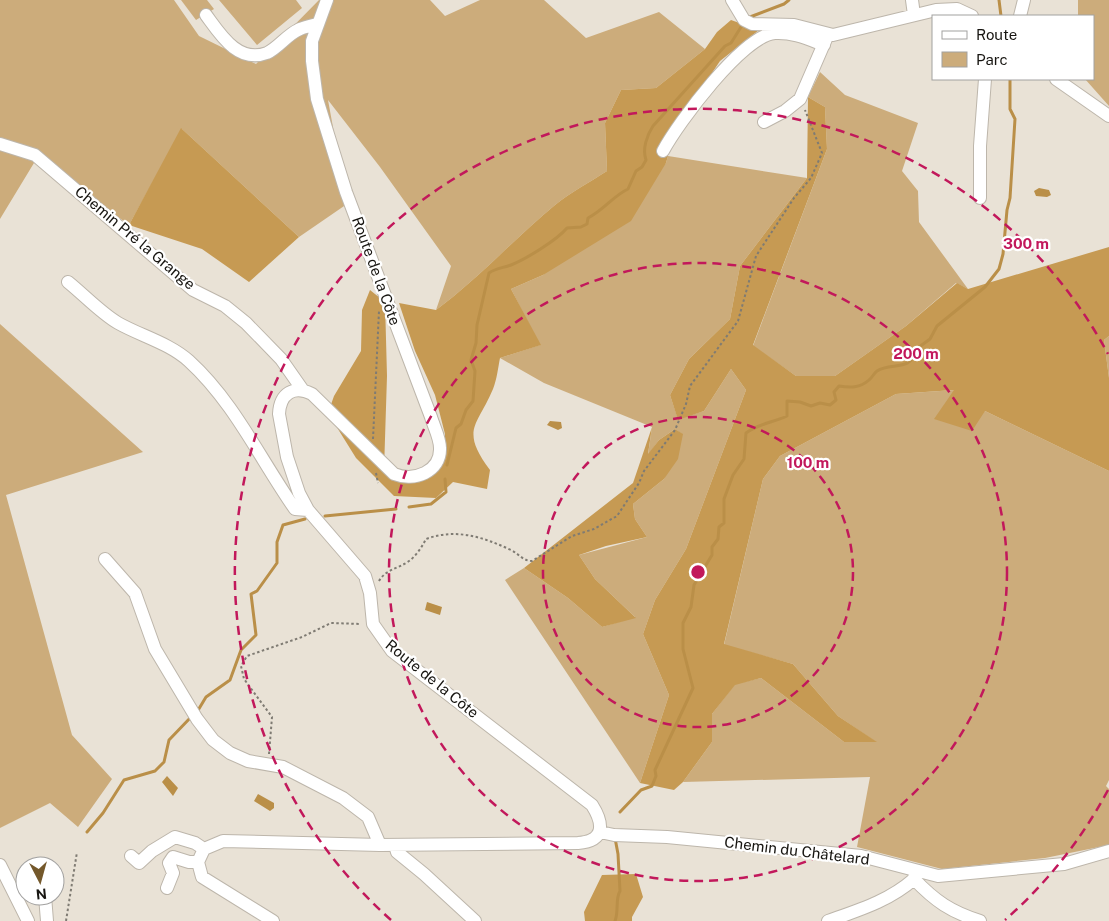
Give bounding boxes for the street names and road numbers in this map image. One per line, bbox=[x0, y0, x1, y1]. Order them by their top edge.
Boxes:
street label: Chemin Pré la Grange bbox=[72, 182, 199, 293]
street label: Route de la Côte bbox=[349, 214, 404, 328]
street label: Route de la Côte bbox=[382, 636, 482, 721]
street label: Chemin du Châtelard bbox=[723, 833, 871, 868]

